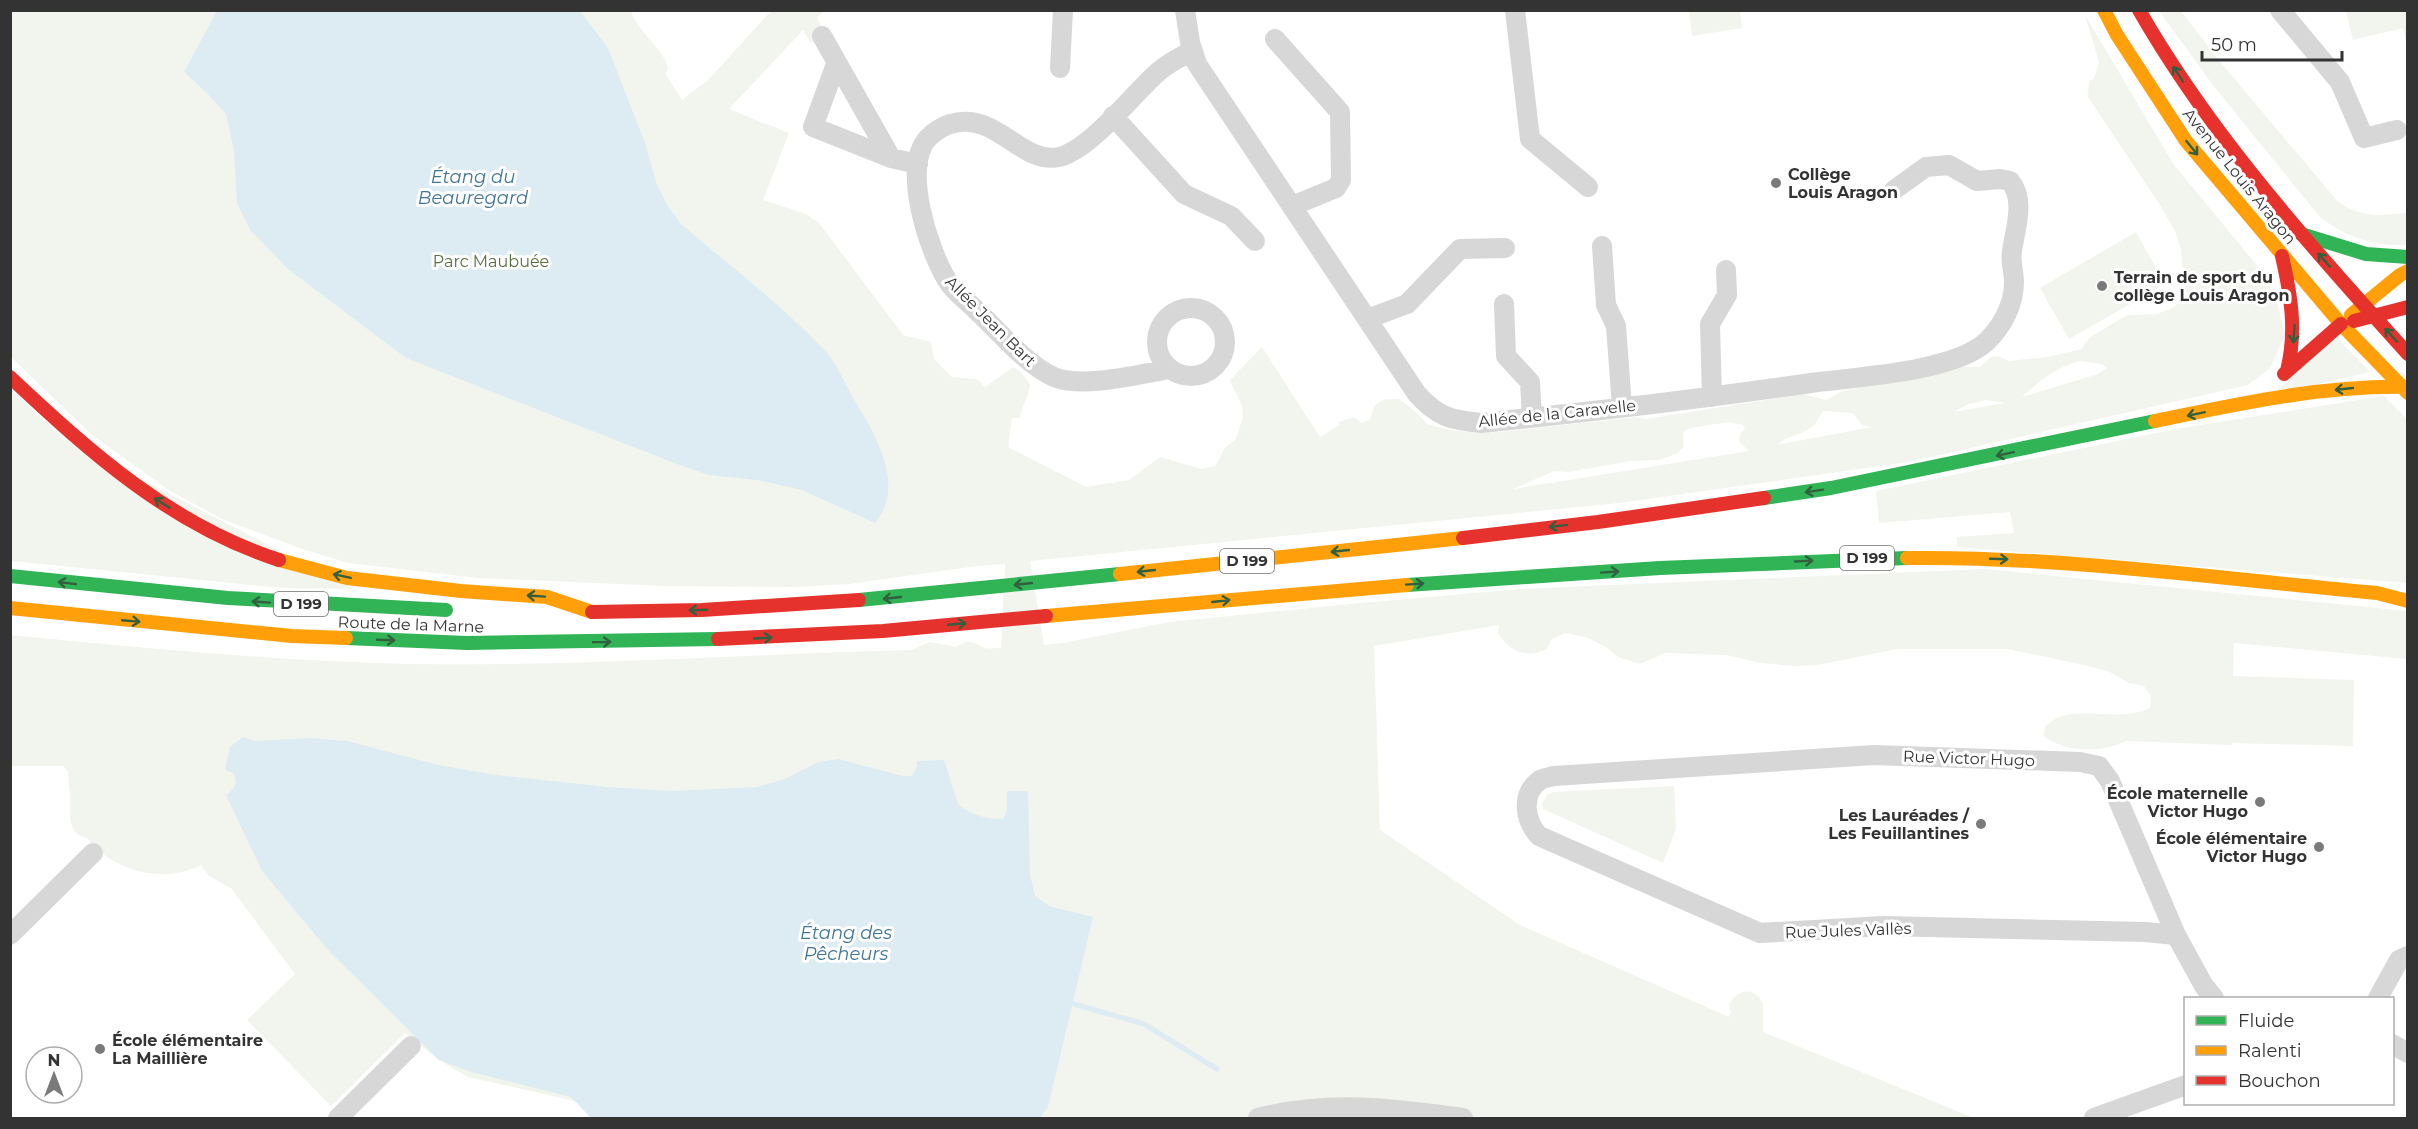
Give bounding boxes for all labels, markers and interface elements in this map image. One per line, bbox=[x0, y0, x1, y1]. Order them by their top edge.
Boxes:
scale bar bbox=[2202, 24, 2342, 62]
text: 50 m bbox=[2211, 34, 2257, 56]
one-way arrow bbox=[2172, 67, 2184, 83]
street label: Avenue Louis Aragon bbox=[2179, 104, 2300, 248]
one-way arrow bbox=[2186, 140, 2199, 156]
place label: Collège Louis Aragon bbox=[1788, 165, 1898, 202]
water label: Étang du Beauregard bbox=[418, 166, 529, 209]
marker: Collège Louis Aragon bbox=[1769, 176, 1783, 190]
park label: Parc Maubuée bbox=[433, 252, 549, 271]
one-way arrow bbox=[2318, 252, 2331, 268]
place label: Terrain de sport du collège Louis Aragon bbox=[2114, 268, 2290, 305]
street label: Allée Jean Bart bbox=[941, 272, 1040, 371]
marker: Terrain de sport du collège Louis Aragon bbox=[2095, 279, 2109, 293]
one-way arrow bbox=[2288, 323, 2299, 343]
one-way arrow bbox=[2384, 328, 2398, 343]
one-way arrow bbox=[2335, 384, 2354, 395]
street label: Allée de la Caravelle bbox=[1477, 396, 1637, 431]
one-way arrow bbox=[2187, 408, 2206, 420]
one-way arrow bbox=[1996, 449, 2015, 460]
one-way arrow bbox=[1804, 486, 1824, 497]
one-way arrow bbox=[154, 497, 171, 509]
one-way arrow bbox=[1549, 521, 1569, 532]
one-way arrow bbox=[1330, 546, 1350, 557]
road number: D 199 bbox=[1840, 546, 1894, 570]
road number: D 199 bbox=[1220, 549, 1274, 573]
one-way arrow bbox=[1989, 554, 2009, 565]
one-way arrow bbox=[1794, 556, 1814, 567]
one-way arrow bbox=[1136, 566, 1156, 577]
one-way arrow bbox=[1599, 566, 1619, 577]
one-way arrow bbox=[333, 570, 352, 582]
one-way arrow bbox=[57, 577, 77, 588]
one-way arrow bbox=[1404, 578, 1424, 589]
one-way arrow bbox=[1014, 579, 1033, 590]
one-way arrow bbox=[526, 591, 546, 602]
road number: D 199 bbox=[274, 592, 328, 616]
one-way arrow bbox=[883, 592, 903, 603]
one-way arrow bbox=[1211, 595, 1231, 606]
one-way arrow bbox=[251, 596, 271, 607]
one-way arrow bbox=[689, 604, 709, 615]
street label: Route de la Marne bbox=[337, 612, 485, 637]
one-way arrow bbox=[121, 616, 141, 627]
one-way arrow bbox=[947, 619, 967, 630]
one-way arrow bbox=[752, 632, 772, 643]
one-way arrow bbox=[375, 634, 395, 645]
one-way arrow bbox=[591, 637, 611, 648]
street label: Rue Victor Hugo bbox=[1903, 747, 2035, 770]
place label: École maternelle Victor Hugo bbox=[2107, 784, 2248, 821]
marker: École maternelle Victor Hugo bbox=[2253, 795, 2267, 809]
place label: Les Lauréades / Les Feuillantines bbox=[1828, 806, 1970, 843]
marker: Les Lauréades / Les Feuillantines bbox=[1974, 817, 1988, 831]
place label: École élémentaire Victor Hugo bbox=[2156, 829, 2307, 866]
marker: École élémentaire Victor Hugo bbox=[2312, 840, 2326, 854]
street label: Rue Jules Vallès bbox=[1784, 919, 1912, 942]
water label: Étang des Pêcheurs bbox=[800, 922, 892, 965]
legend bbox=[2184, 997, 2394, 1105]
text: Fluide bbox=[2238, 1010, 2294, 1032]
place label: École élémentaire La Maillière bbox=[112, 1031, 263, 1068]
text: Ralenti bbox=[2238, 1040, 2302, 1062]
marker: École élémentaire La Maillière bbox=[93, 1042, 107, 1056]
north arrow bbox=[24, 1045, 84, 1105]
text: N bbox=[48, 1051, 60, 1070]
text: Bouchon bbox=[2238, 1070, 2321, 1092]

